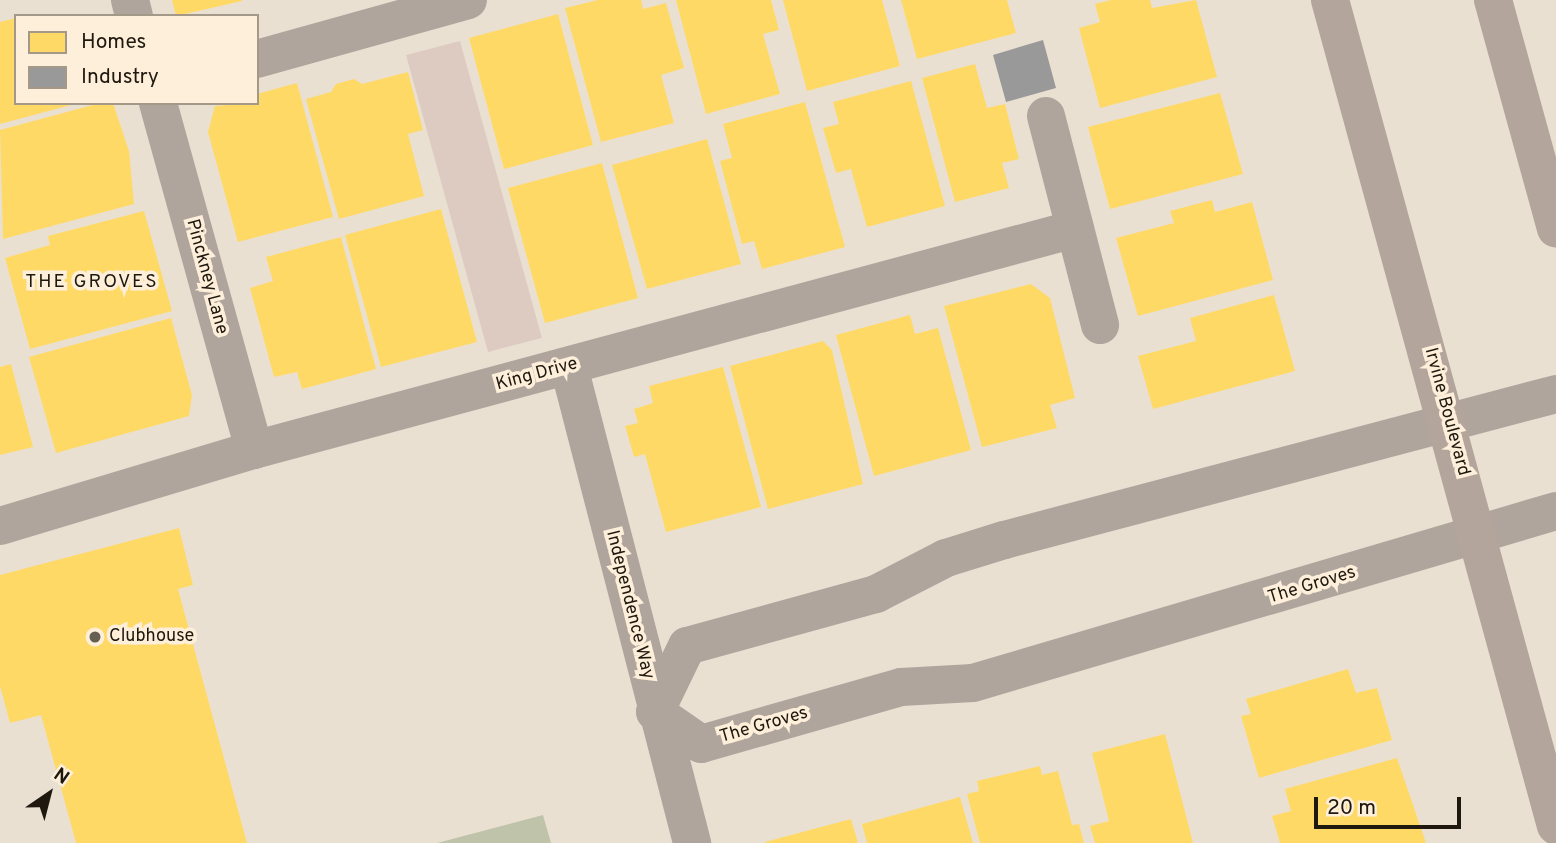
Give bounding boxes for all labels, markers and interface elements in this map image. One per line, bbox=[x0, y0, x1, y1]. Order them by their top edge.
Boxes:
legend bbox=[14, 14, 259, 105]
text: Homes bbox=[81, 29, 146, 56]
text: Industry bbox=[81, 64, 159, 91]
street label: Pinckney Lane bbox=[180, 217, 232, 337]
district label: THE GROVES bbox=[27, 272, 157, 294]
street label: Irvine Boulevard bbox=[1419, 346, 1473, 478]
street label: King Drive bbox=[494, 354, 580, 396]
street label: Independence Way bbox=[600, 528, 658, 682]
street label: The Groves bbox=[1265, 562, 1359, 610]
place label: Clubhouse bbox=[109, 626, 194, 648]
marker: Clubhouse bbox=[87, 629, 103, 645]
street label: The Groves bbox=[717, 703, 811, 749]
north arrow bbox=[14, 759, 84, 829]
text: N bbox=[49, 763, 74, 791]
scale bar bbox=[1318, 784, 1465, 828]
text: 20 m bbox=[1327, 795, 1376, 822]

